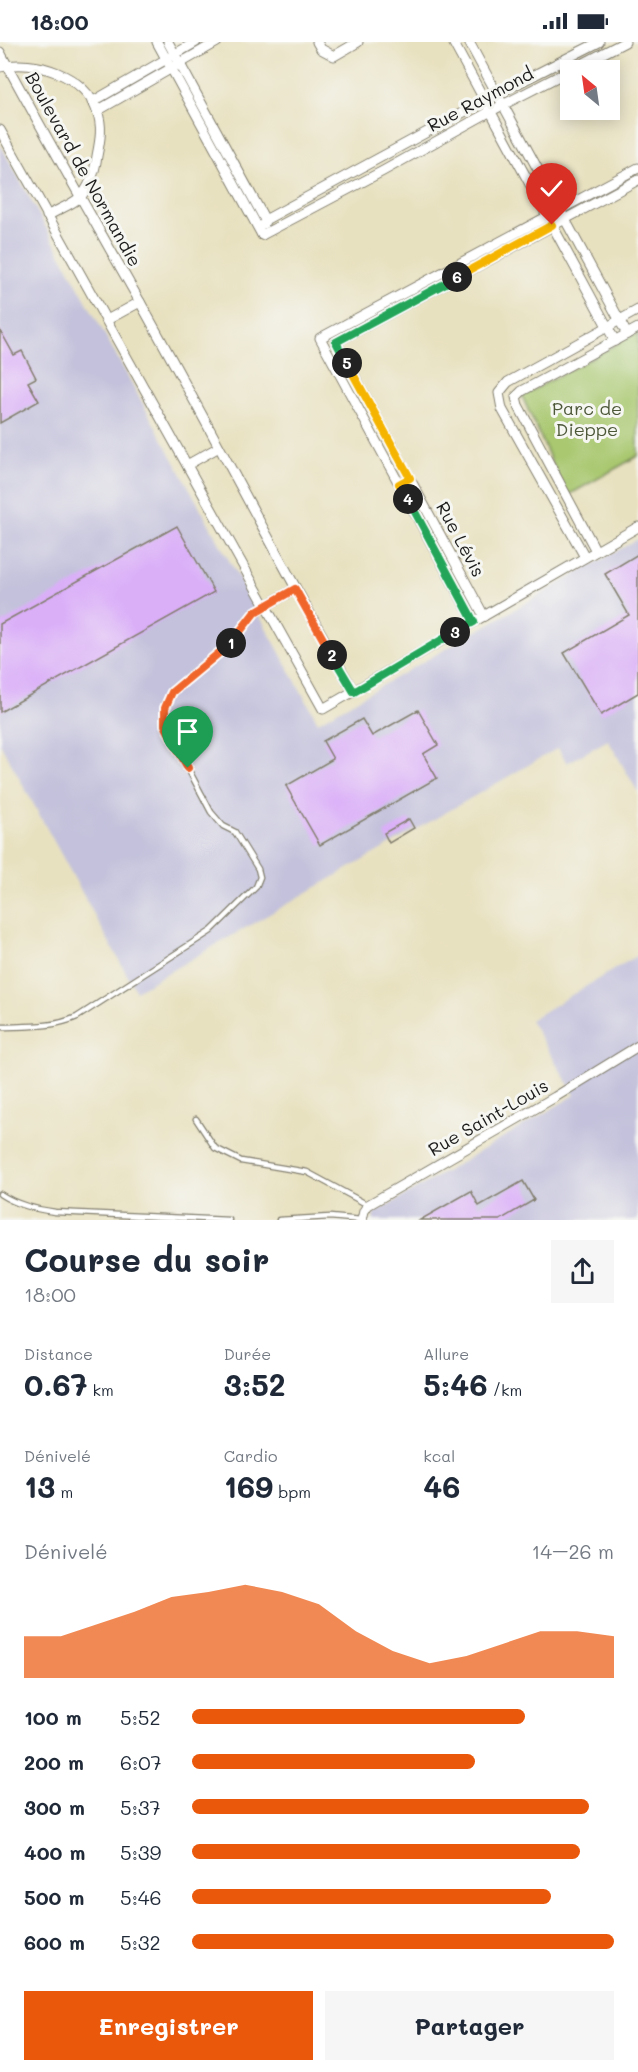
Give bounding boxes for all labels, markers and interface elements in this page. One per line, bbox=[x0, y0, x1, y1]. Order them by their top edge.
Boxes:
text: 18:00 bbox=[30, 7, 89, 36]
north arrow bbox=[560, 60, 620, 120]
map controls bbox=[560, 60, 620, 120]
street label: Rue Raymond bbox=[423, 61, 537, 137]
street label: Boulevard de Normandie bbox=[20, 67, 148, 271]
pin bbox=[526, 163, 577, 225]
icon: check bbox=[535, 172, 568, 205]
pin: 6 bbox=[442, 262, 472, 292]
text: 6 bbox=[452, 266, 462, 287]
pin: 5 bbox=[332, 348, 362, 378]
text: 5 bbox=[342, 352, 352, 373]
park label: Parc de Dieppe bbox=[552, 396, 622, 441]
pin: 4 bbox=[393, 484, 423, 514]
text: 4 bbox=[403, 488, 413, 509]
street label: Rue Lévis bbox=[431, 497, 491, 581]
pin: 3 bbox=[440, 617, 470, 647]
text: 3 bbox=[450, 621, 460, 642]
pin: 1 bbox=[216, 628, 246, 658]
text: 1 bbox=[227, 632, 235, 653]
pin: 2 bbox=[317, 640, 347, 670]
text: 2 bbox=[328, 644, 336, 665]
pin bbox=[162, 706, 213, 768]
icon: arrive bbox=[171, 715, 204, 748]
street label: Rue Saint-Louis bbox=[424, 1073, 552, 1161]
text: Course du soir bbox=[24, 1237, 270, 1280]
button: share bbox=[551, 1240, 614, 1303]
text: 18:00 bbox=[24, 1281, 76, 1307]
text: Distance bbox=[24, 1343, 93, 1364]
text: Durée bbox=[224, 1343, 271, 1364]
text: Allure bbox=[423, 1343, 469, 1364]
text: 0.67 bbox=[24, 1364, 87, 1404]
text: 3:52 bbox=[224, 1364, 285, 1404]
text: 5:46 bbox=[423, 1364, 488, 1404]
text: km bbox=[87, 1379, 114, 1400]
text: /km bbox=[488, 1379, 522, 1400]
text: Dénivelé bbox=[24, 1445, 91, 1466]
text: Cardio bbox=[224, 1445, 278, 1466]
text: kcal bbox=[423, 1445, 455, 1466]
text: 13 bbox=[24, 1466, 55, 1506]
text: 169 bbox=[224, 1466, 273, 1506]
text: 46 bbox=[423, 1466, 461, 1506]
text: m bbox=[55, 1481, 73, 1502]
text: bpm bbox=[273, 1481, 311, 1502]
text: Dénivelé bbox=[24, 1538, 108, 1564]
text: 14–26 m bbox=[531, 1538, 614, 1564]
text: 100 m bbox=[24, 1704, 82, 1730]
text: 5:52 bbox=[120, 1704, 161, 1730]
text: 200 m bbox=[24, 1749, 84, 1775]
text: 6:07 bbox=[120, 1749, 162, 1775]
text: 300 m bbox=[24, 1794, 85, 1820]
text: 5:37 bbox=[120, 1794, 161, 1820]
text: 400 m bbox=[24, 1839, 85, 1865]
text: 5:39 bbox=[120, 1839, 161, 1865]
text: 500 m bbox=[24, 1884, 84, 1910]
text: 5:46 bbox=[120, 1884, 162, 1910]
text: 600 m bbox=[24, 1929, 85, 1955]
text: 5:32 bbox=[120, 1929, 161, 1955]
button: Enregistrer bbox=[24, 1991, 313, 2060]
button: Partager bbox=[325, 1991, 614, 2060]

